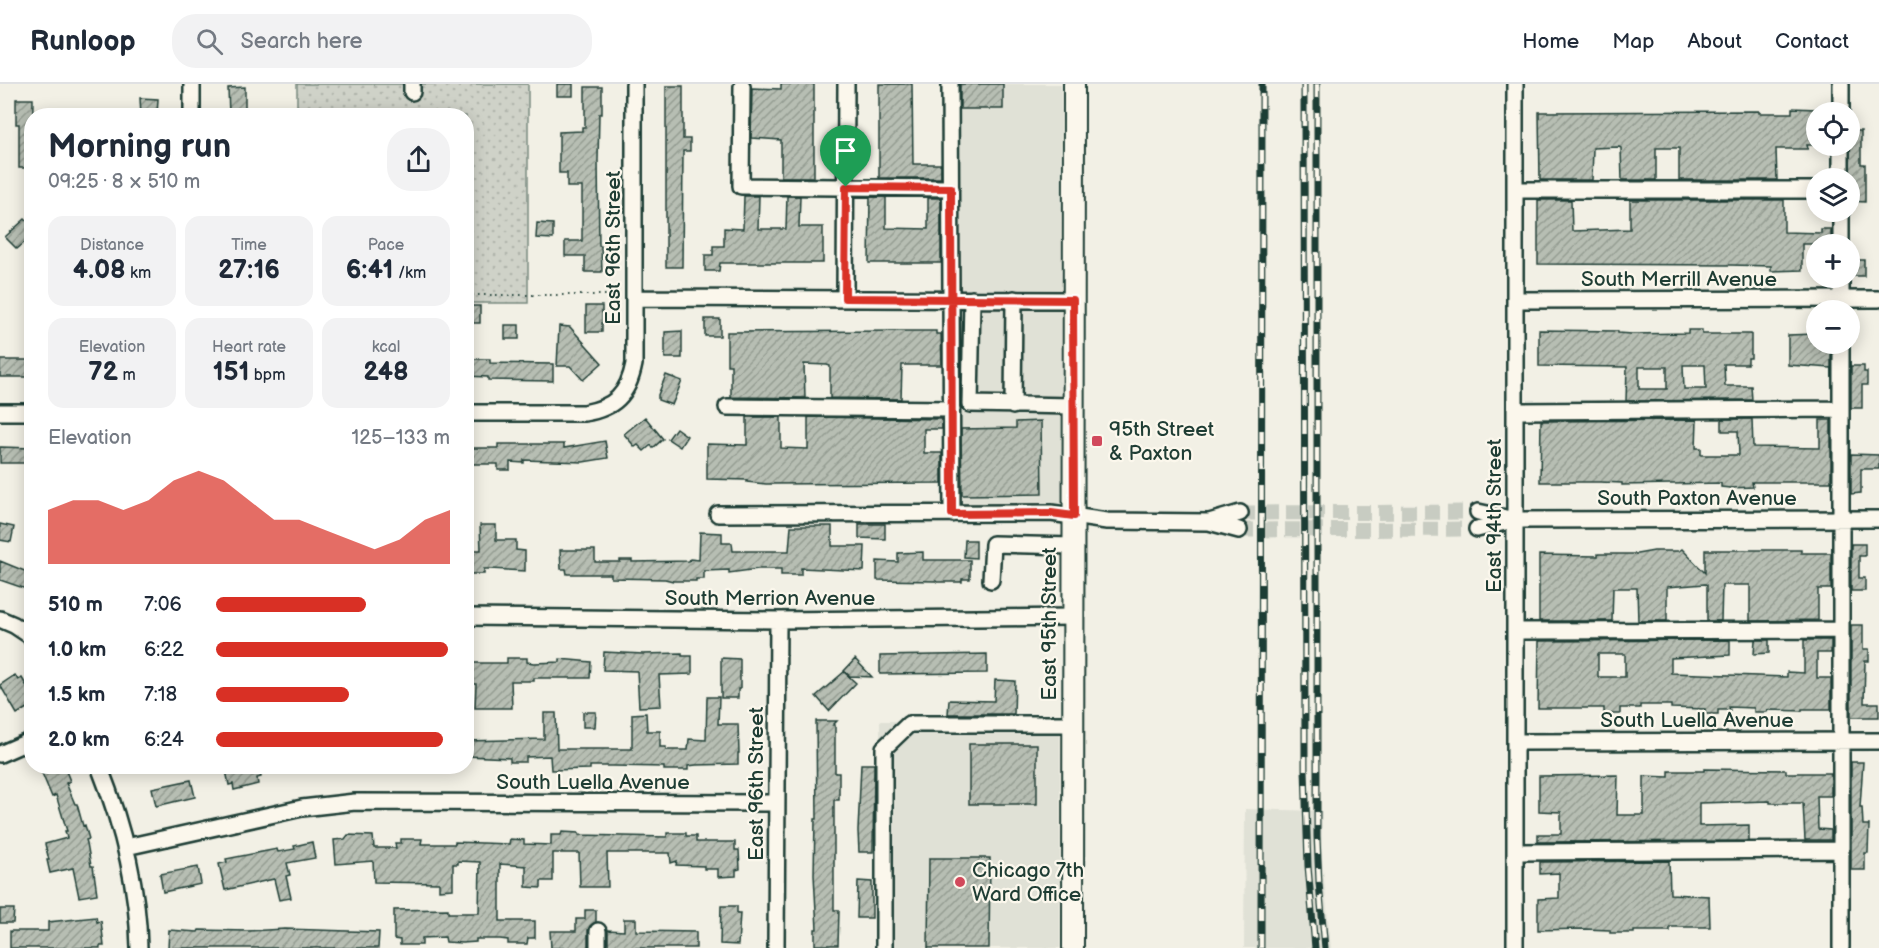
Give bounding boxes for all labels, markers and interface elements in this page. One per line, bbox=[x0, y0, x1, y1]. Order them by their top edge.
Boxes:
search box bbox=[172, 14, 592, 68]
text: Runloop bbox=[30, 25, 136, 58]
icon: search bbox=[193, 25, 226, 58]
text: Search here bbox=[241, 28, 362, 55]
text: Home bbox=[1522, 29, 1579, 54]
text: Map bbox=[1612, 29, 1654, 54]
text: About bbox=[1687, 29, 1742, 54]
text: Contact bbox=[1775, 29, 1849, 54]
map controls bbox=[1806, 102, 1860, 354]
button: locate bbox=[1806, 102, 1860, 156]
pin bbox=[820, 125, 871, 187]
text: Morning run bbox=[48, 127, 231, 167]
button: share bbox=[387, 128, 450, 191]
icon: arrive bbox=[829, 134, 862, 167]
button: layers bbox=[1806, 168, 1860, 222]
text: 09:25 · 8 × 510 m bbox=[48, 170, 200, 194]
street label: East 96th Street bbox=[601, 170, 626, 325]
button: + bbox=[1806, 234, 1860, 288]
text: Distance bbox=[80, 236, 144, 255]
text: Time bbox=[231, 236, 267, 255]
text: Pace bbox=[368, 236, 404, 255]
text: 4.08 bbox=[73, 255, 126, 286]
text: 27:16 bbox=[218, 255, 280, 286]
text: 6:41 bbox=[346, 255, 394, 286]
text: km bbox=[126, 264, 151, 283]
text: /km bbox=[394, 264, 426, 283]
street label: South Merrill Avenue bbox=[1581, 267, 1777, 292]
button: − bbox=[1806, 300, 1860, 354]
text: Elevation bbox=[79, 338, 145, 357]
text: Heart rate bbox=[212, 338, 286, 357]
text: kcal bbox=[372, 338, 400, 357]
text: 72 bbox=[88, 357, 118, 388]
text: 151 bbox=[213, 357, 250, 388]
text: 248 bbox=[363, 357, 409, 388]
text: m bbox=[118, 366, 136, 385]
text: bpm bbox=[250, 366, 285, 385]
place label: 95th Street & Paxton bbox=[1109, 417, 1215, 466]
text: Elevation bbox=[48, 426, 131, 450]
text: 125–133 m bbox=[352, 426, 450, 450]
marker: 95th Street & Paxton bbox=[1090, 434, 1104, 448]
street label: East 94th Street bbox=[1482, 438, 1507, 593]
street label: South Paxton Avenue bbox=[1597, 486, 1797, 511]
street label: East 95th Street bbox=[1037, 547, 1062, 701]
street label: South Merrion Avenue bbox=[665, 586, 875, 611]
text: 510 m bbox=[48, 593, 103, 617]
text: 7:06 bbox=[144, 593, 182, 617]
text: 1.0 km bbox=[48, 638, 106, 662]
text: 6:22 bbox=[144, 638, 184, 662]
text: 1.5 km bbox=[48, 683, 105, 707]
text: 7:18 bbox=[144, 683, 177, 707]
street label: East 96th Street bbox=[744, 706, 769, 861]
street label: South Luella Avenue bbox=[1600, 708, 1794, 733]
text: 2.0 km bbox=[48, 728, 110, 752]
text: 6:24 bbox=[144, 728, 184, 752]
street label: South Luella Avenue bbox=[496, 770, 690, 795]
place label: Chicago 7th Ward Office bbox=[972, 858, 1084, 907]
marker: Chicago 7th Ward Office bbox=[953, 875, 967, 889]

